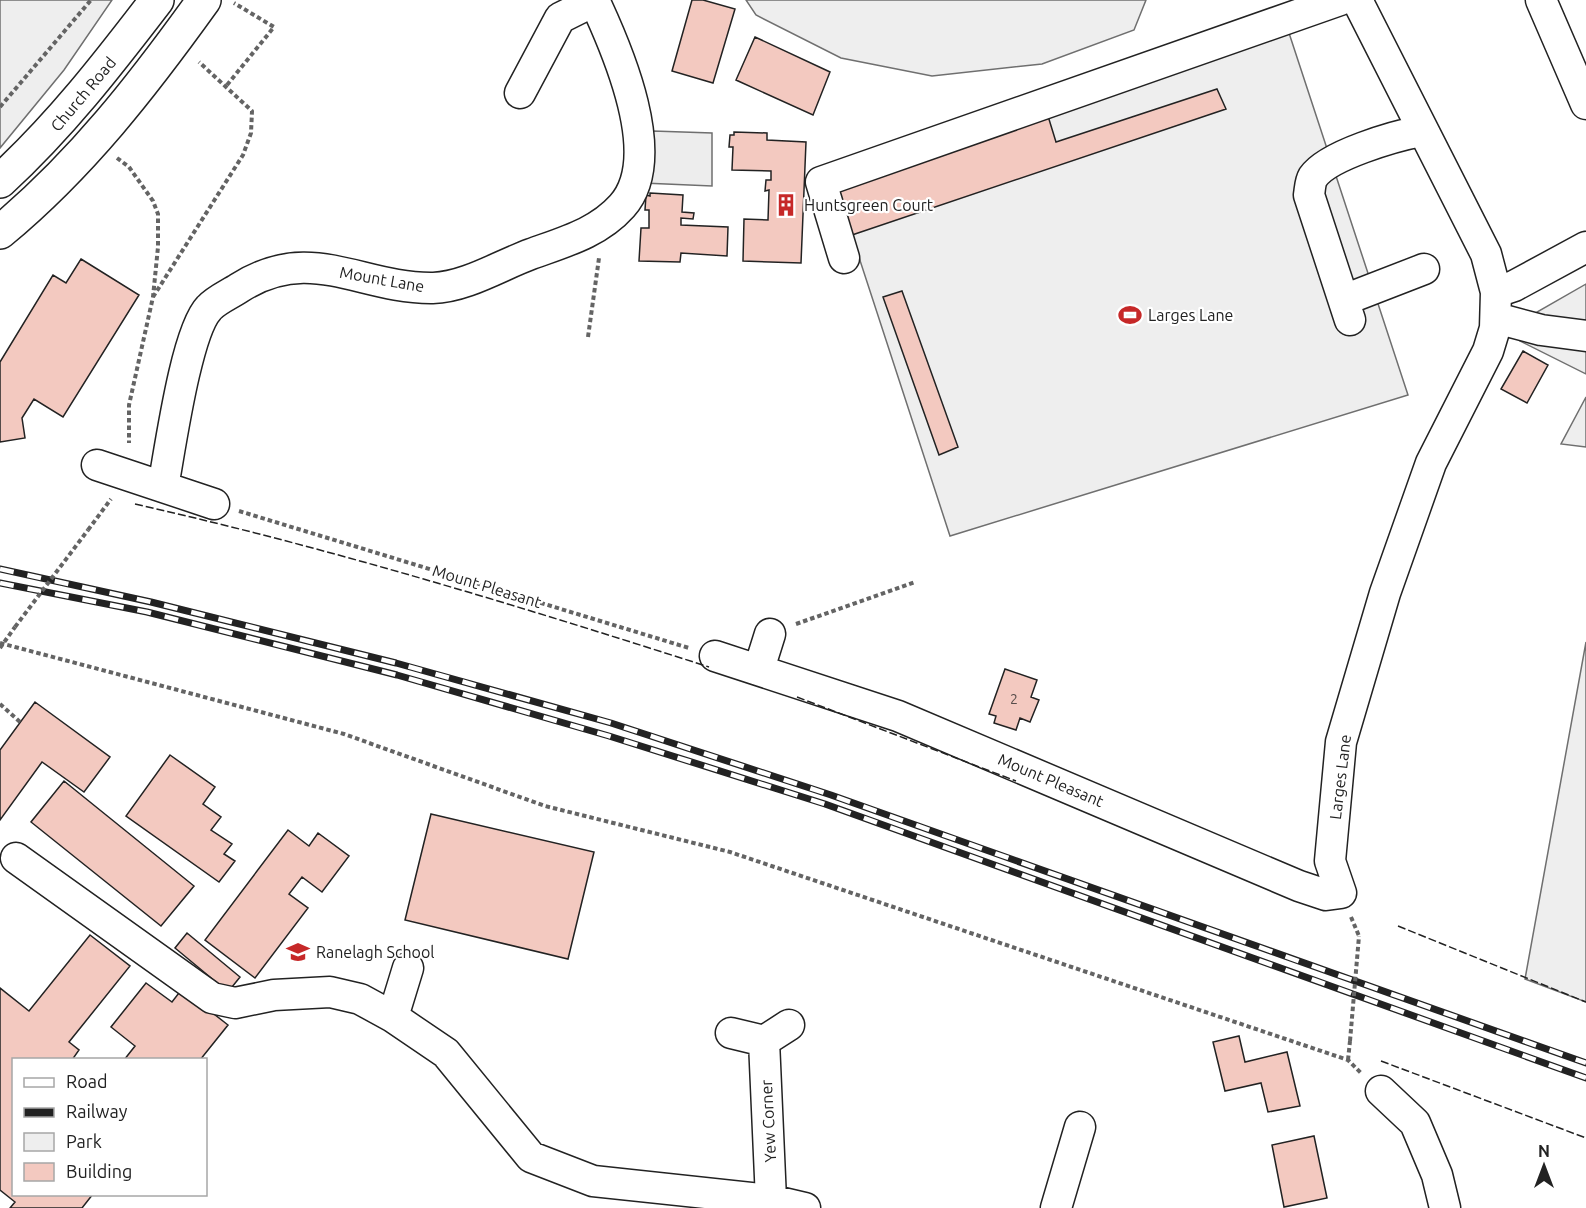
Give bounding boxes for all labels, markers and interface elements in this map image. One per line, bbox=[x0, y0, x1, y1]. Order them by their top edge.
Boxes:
street label: Church Road bbox=[47, 53, 119, 135]
building icon: Huntsgreen Court bbox=[773, 192, 799, 218]
place label: Huntsgreen Court bbox=[804, 196, 934, 214]
street label: Mount Lane bbox=[338, 263, 426, 295]
sports icon: Larges Lane bbox=[1117, 302, 1143, 328]
place label: Larges Lane bbox=[1148, 306, 1233, 324]
street label: Mount Pleasant bbox=[430, 561, 544, 611]
house number: 2 bbox=[1010, 691, 1018, 707]
street label: Larges Lane bbox=[1326, 734, 1354, 820]
street label: Mount Pleasant bbox=[996, 750, 1107, 811]
school or university icon: Ranelagh School bbox=[285, 939, 311, 965]
place label: Ranelagh School bbox=[316, 943, 434, 961]
legend bbox=[12, 1058, 207, 1196]
text: Road bbox=[66, 1071, 108, 1091]
street label: Yew Corner bbox=[757, 1079, 779, 1163]
text: Railway bbox=[66, 1101, 128, 1121]
text: Park bbox=[66, 1131, 102, 1151]
north arrow bbox=[1514, 1136, 1574, 1196]
text: N bbox=[1538, 1142, 1550, 1160]
text: Building bbox=[66, 1161, 132, 1181]

